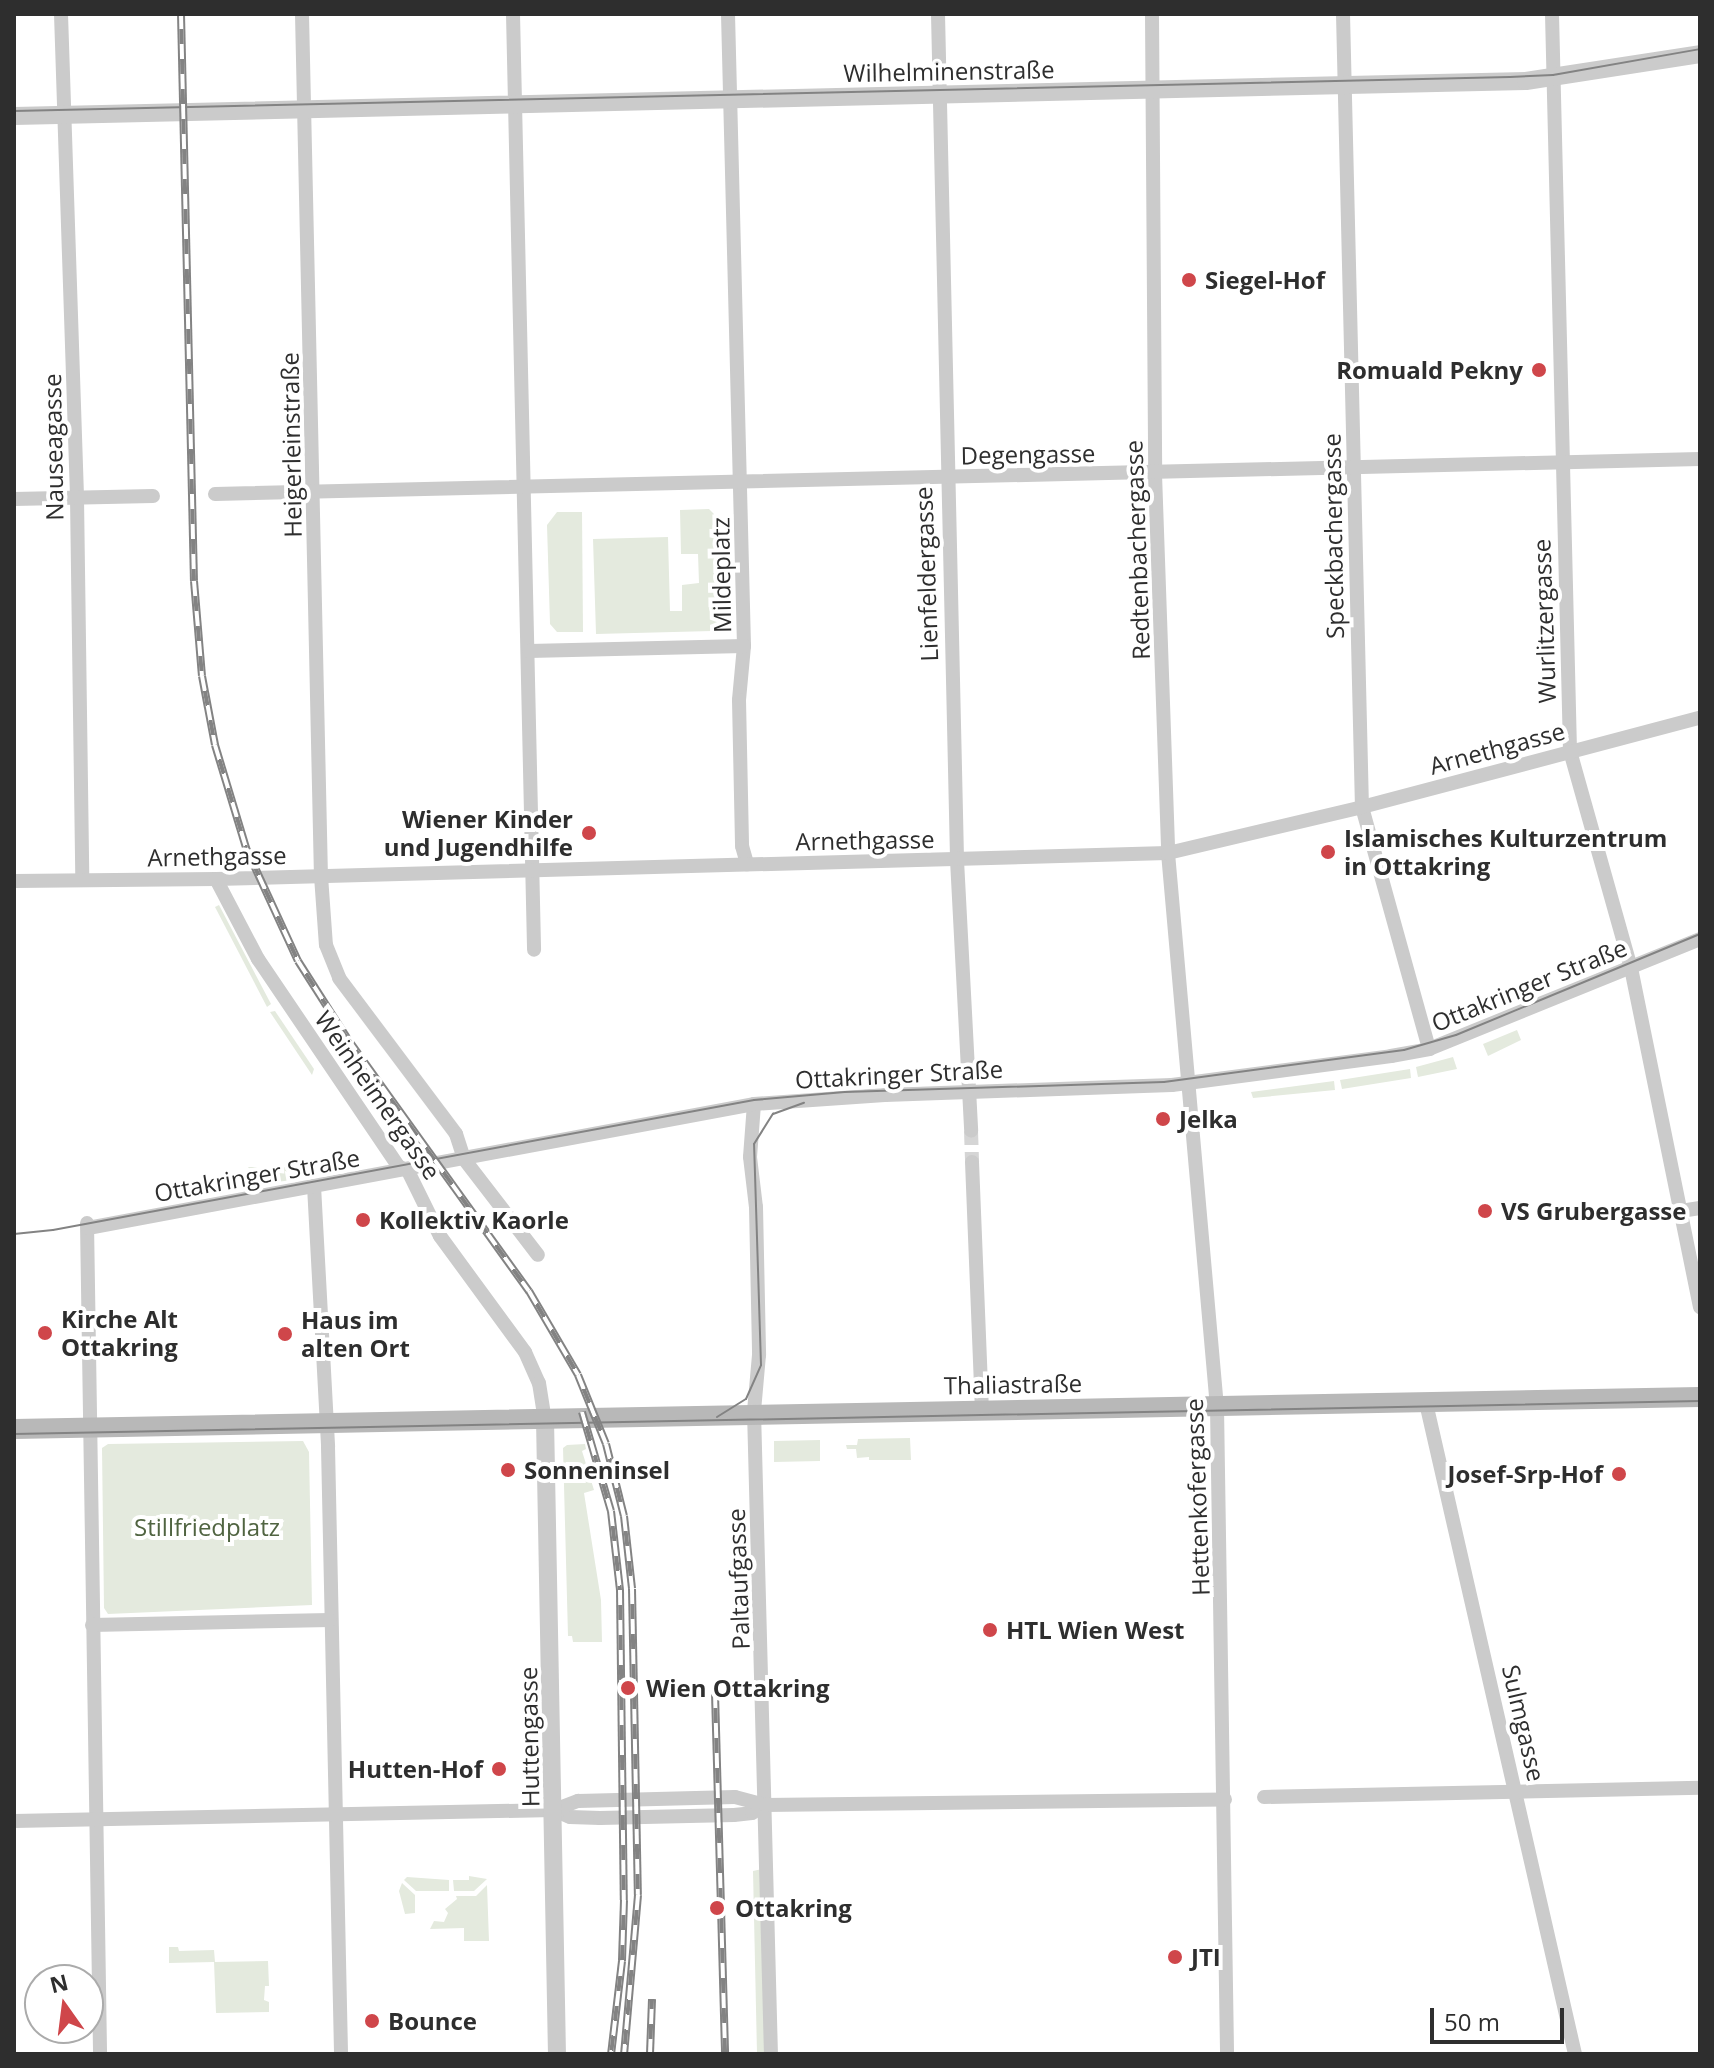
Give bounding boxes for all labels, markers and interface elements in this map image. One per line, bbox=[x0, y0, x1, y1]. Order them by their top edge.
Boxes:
street label: Wilhelminenstraße bbox=[843, 55, 1055, 87]
place label: Siegel-Hof bbox=[1205, 266, 1325, 294]
marker: Siegel-Hof bbox=[1180, 271, 1198, 289]
street label: Heigerleinstraße bbox=[275, 352, 307, 538]
place label: Romuald Pekny bbox=[1336, 356, 1523, 384]
marker: Romuald Pekny bbox=[1530, 361, 1548, 379]
street label: Nauseagasse bbox=[37, 373, 69, 521]
street label: Speckbachergasse bbox=[1317, 433, 1349, 639]
street label: Degengasse bbox=[960, 438, 1096, 470]
street label: Redtenbachergasse bbox=[1119, 440, 1155, 660]
street label: Lienfeldergasse bbox=[909, 486, 943, 662]
street label: Mildeplatz bbox=[706, 517, 736, 633]
street label: Wurlitzergasse bbox=[1527, 538, 1561, 704]
street label: Arnethgasse bbox=[1426, 716, 1568, 780]
place label: Wiener Kinder und Jugendhilfe bbox=[384, 805, 573, 861]
marker: Wiener Kinder und Jugendhilfe bbox=[580, 824, 598, 842]
street label: Arnethgasse bbox=[795, 824, 935, 856]
place label: Islamisches Kulturzentrum in Ottakring bbox=[1344, 824, 1667, 880]
street label: Arnethgasse bbox=[147, 840, 287, 872]
marker: Islamisches Kulturzentrum in Ottakring bbox=[1319, 843, 1337, 861]
street label: Ottakringer Straße bbox=[1427, 933, 1631, 1037]
street label: Weinheimergasse bbox=[309, 1005, 447, 1185]
street label: Ottakringer Straße bbox=[794, 1054, 1004, 1094]
place label: Jelka bbox=[1179, 1105, 1238, 1133]
marker: Jelka bbox=[1154, 1110, 1172, 1128]
street label: Ottakringer Straße bbox=[152, 1143, 362, 1207]
place label: VS Grubergasse bbox=[1501, 1197, 1686, 1225]
marker: VS Grubergasse bbox=[1476, 1202, 1494, 1220]
place label: Kollektiv Kaorle bbox=[379, 1206, 569, 1234]
marker: Kollektiv Kaorle bbox=[354, 1211, 372, 1229]
place label: Kirche Alt Ottakring bbox=[61, 1305, 178, 1361]
place label: Haus im alten Ort bbox=[301, 1306, 410, 1362]
marker: Kirche Alt Ottakring bbox=[36, 1324, 54, 1342]
marker: Haus im alten Ort bbox=[276, 1325, 294, 1343]
street label: Thaliastraße bbox=[944, 1368, 1082, 1400]
street label: Hettenkofergasse bbox=[1179, 1398, 1215, 1596]
place label: Sonneninsel bbox=[524, 1456, 670, 1484]
place label: Josef-Srp-Hof bbox=[1448, 1460, 1603, 1488]
marker: Sonneninsel bbox=[499, 1461, 517, 1479]
marker: Josef-Srp-Hof bbox=[1610, 1465, 1628, 1483]
street label: Paltaufgasse bbox=[721, 1508, 755, 1650]
park label: Stillfriedplatz bbox=[134, 1513, 280, 1541]
place label: HTL Wien West bbox=[1006, 1616, 1184, 1644]
marker: HTL Wien West bbox=[981, 1621, 999, 1639]
street label: Sulmgasse bbox=[1497, 1662, 1551, 1784]
street label: Huttengasse bbox=[513, 1667, 545, 1807]
place label: Wien Ottakring bbox=[646, 1674, 830, 1702]
marker: Wien Ottakring bbox=[617, 1677, 639, 1699]
place label: Hutten-Hof bbox=[348, 1755, 483, 1783]
marker: Hutten-Hof bbox=[490, 1760, 508, 1778]
place label: Ottakring bbox=[735, 1894, 852, 1922]
marker: Ottakring bbox=[706, 1897, 728, 1919]
place label: JTI bbox=[1191, 1943, 1221, 1971]
marker: JTI bbox=[1166, 1948, 1184, 1966]
north arrow bbox=[24, 1964, 104, 2044]
text: N bbox=[46, 1966, 71, 1999]
scale bar bbox=[1434, 1992, 1568, 2042]
text: 50 m bbox=[1444, 2005, 1500, 2038]
place label: Bounce bbox=[388, 2007, 477, 2035]
marker: Bounce bbox=[363, 2012, 381, 2030]

